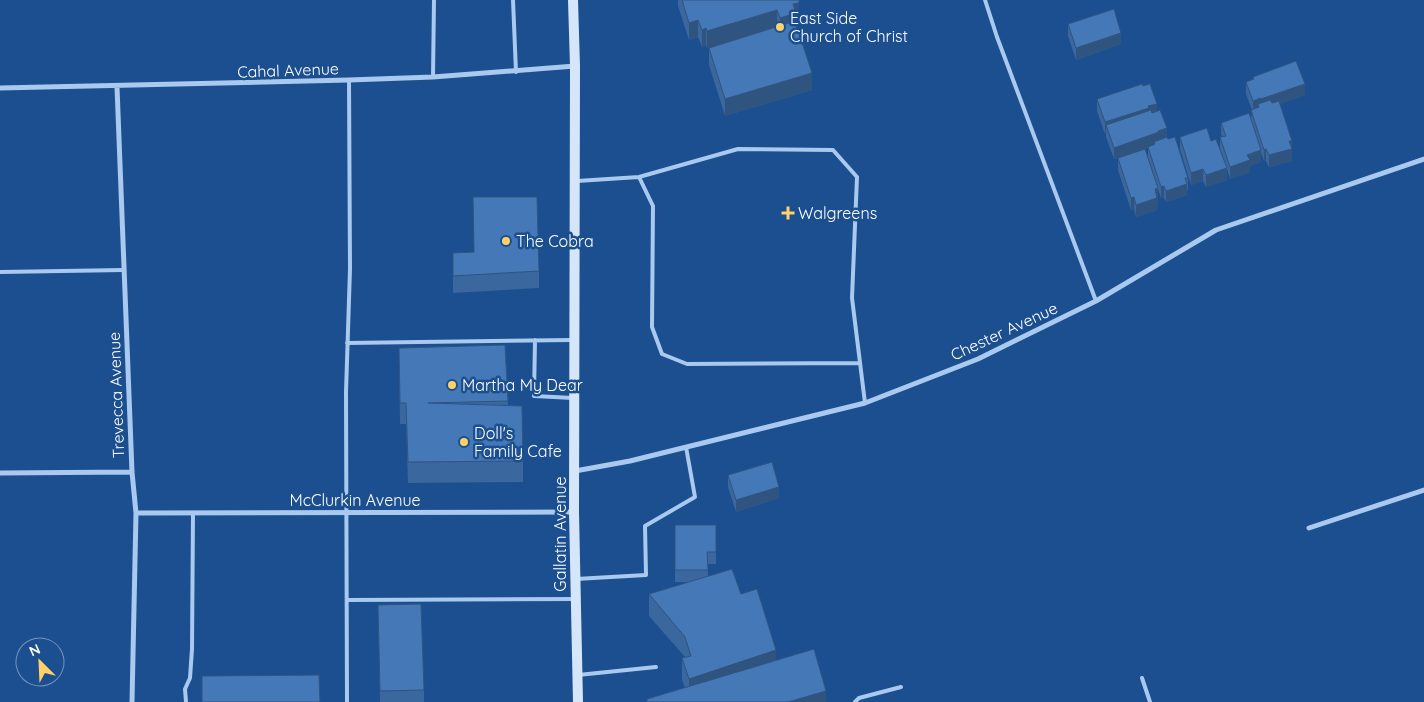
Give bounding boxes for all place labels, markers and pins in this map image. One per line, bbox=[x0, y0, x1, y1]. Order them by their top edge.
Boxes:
place label: East Side Church of Christ bbox=[790, 8, 908, 46]
marker: East Side Church of Christ bbox=[774, 21, 786, 33]
place label: Walgreens bbox=[798, 203, 877, 223]
marker: Walgreens bbox=[782, 207, 794, 219]
place label: The Cobra bbox=[516, 231, 594, 251]
marker: The Cobra bbox=[500, 235, 512, 247]
place label: Martha My Dear bbox=[462, 375, 583, 395]
marker: Martha My Dear bbox=[446, 379, 458, 391]
place label: Doll's Family Cafe bbox=[474, 423, 562, 461]
marker: Doll's Family Cafe bbox=[458, 436, 470, 448]

